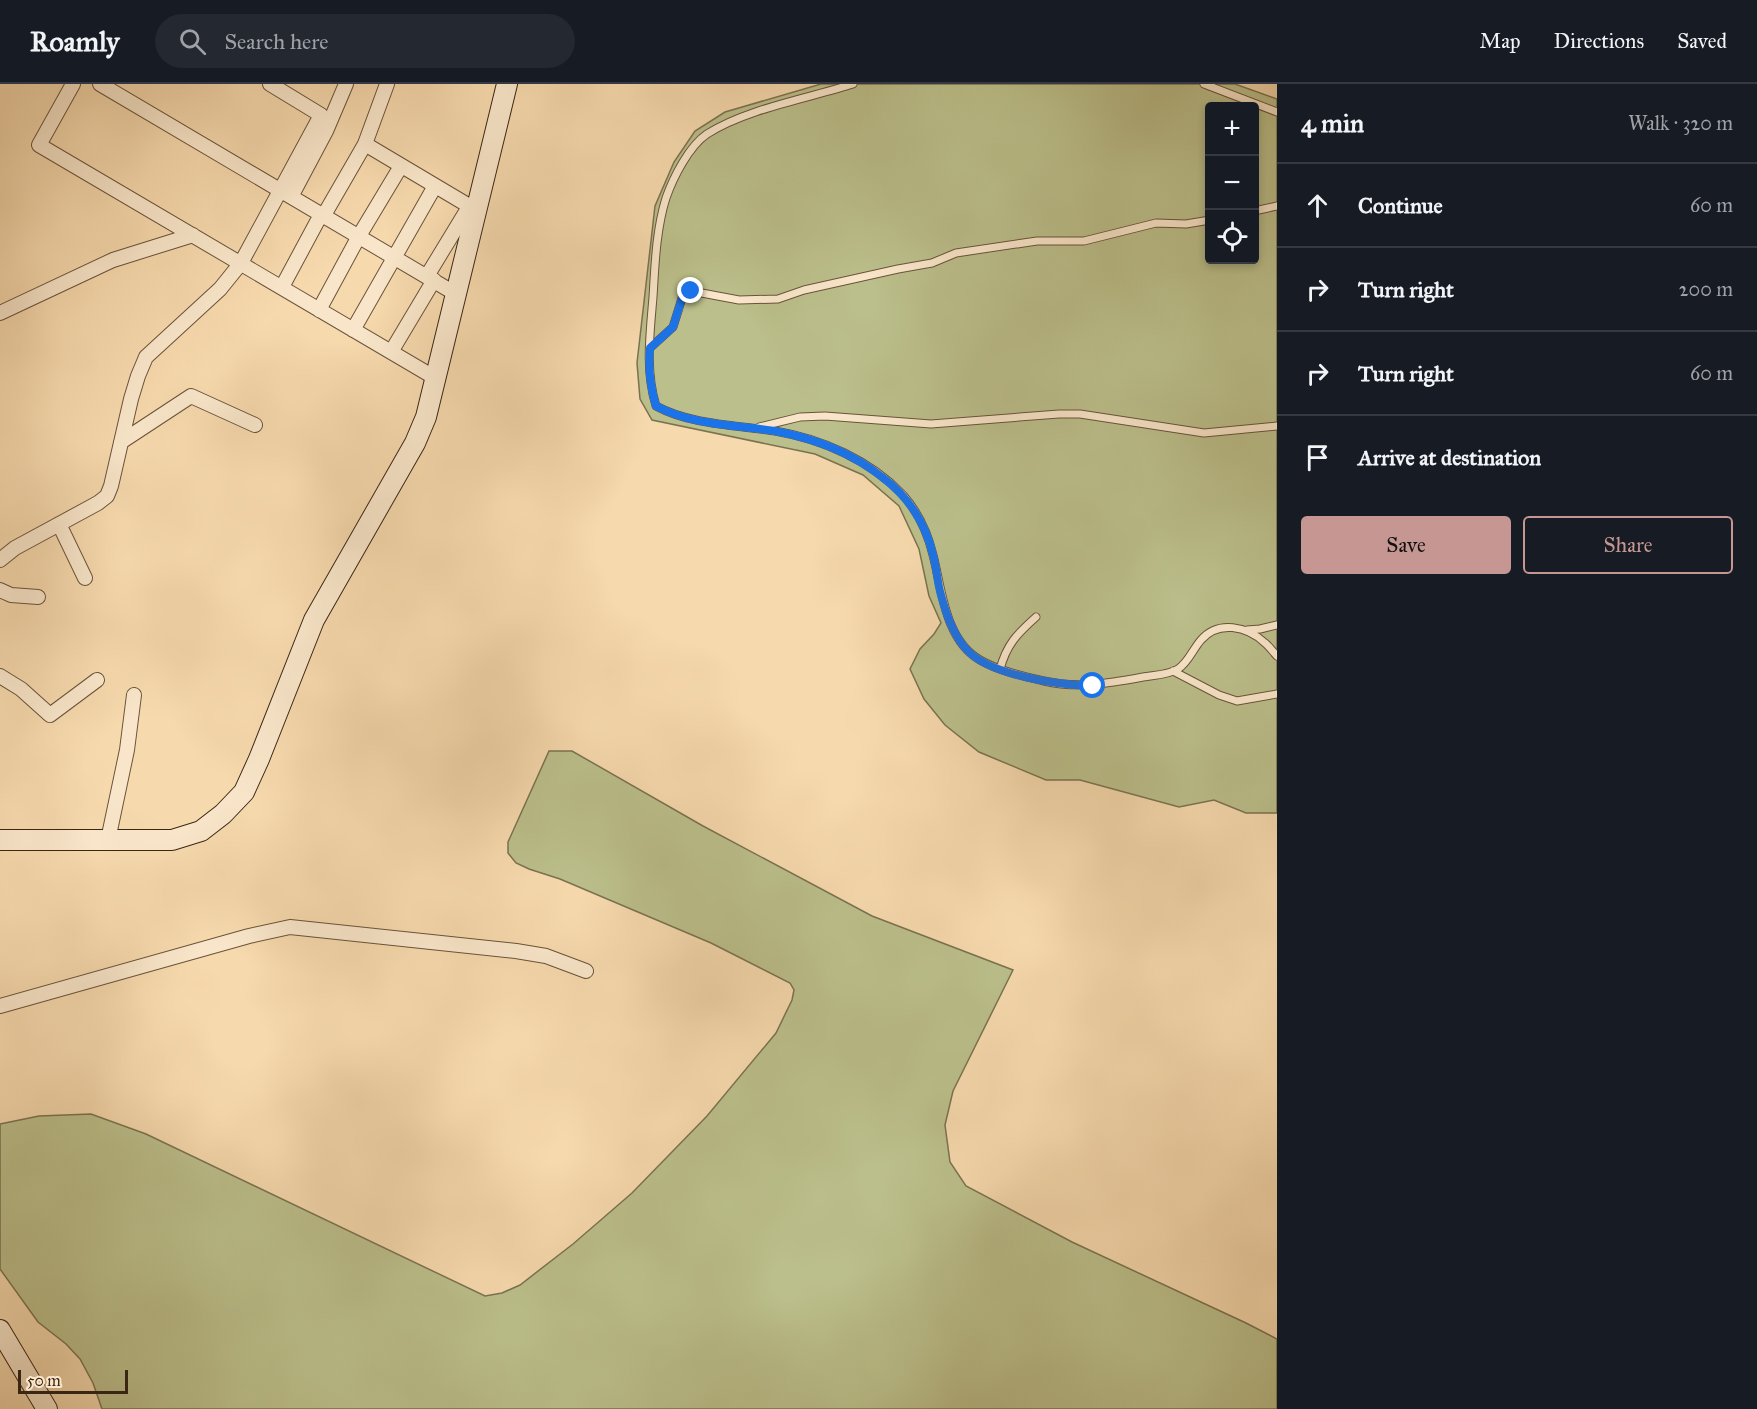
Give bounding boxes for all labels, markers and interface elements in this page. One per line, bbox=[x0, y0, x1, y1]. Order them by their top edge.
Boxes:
search box bbox=[155, 14, 575, 68]
text: Roamly bbox=[30, 24, 119, 59]
icon: search bbox=[176, 25, 209, 58]
text: Search here bbox=[224, 28, 328, 55]
text: Map bbox=[1480, 28, 1521, 54]
text: Directions bbox=[1554, 28, 1644, 54]
text: Saved bbox=[1677, 28, 1727, 54]
map controls bbox=[1205, 102, 1259, 264]
button: + bbox=[1205, 102, 1259, 156]
text: 4 min bbox=[1301, 107, 1364, 139]
text: Walk · 320 m bbox=[1628, 111, 1733, 135]
button: − bbox=[1205, 156, 1259, 210]
icon: ahead bbox=[1301, 189, 1334, 222]
text: Continue bbox=[1358, 192, 1443, 219]
text: 60 m bbox=[1690, 193, 1733, 217]
button: locate bbox=[1205, 210, 1259, 264]
icon: right bbox=[1301, 273, 1334, 306]
text: Turn right bbox=[1358, 276, 1454, 303]
route end bbox=[677, 277, 703, 303]
text: 200 m bbox=[1679, 277, 1733, 301]
icon: right bbox=[1301, 357, 1334, 390]
text: Turn right bbox=[1358, 360, 1454, 387]
text: 60 m bbox=[1690, 361, 1733, 385]
icon: arrive bbox=[1301, 441, 1334, 474]
text: Arrive at destination bbox=[1358, 444, 1541, 471]
button: Save bbox=[1301, 516, 1511, 574]
button: Share bbox=[1523, 516, 1733, 574]
route start bbox=[1079, 672, 1105, 698]
scale bar bbox=[18, 1367, 128, 1394]
text: 50 m bbox=[27, 1371, 61, 1390]

